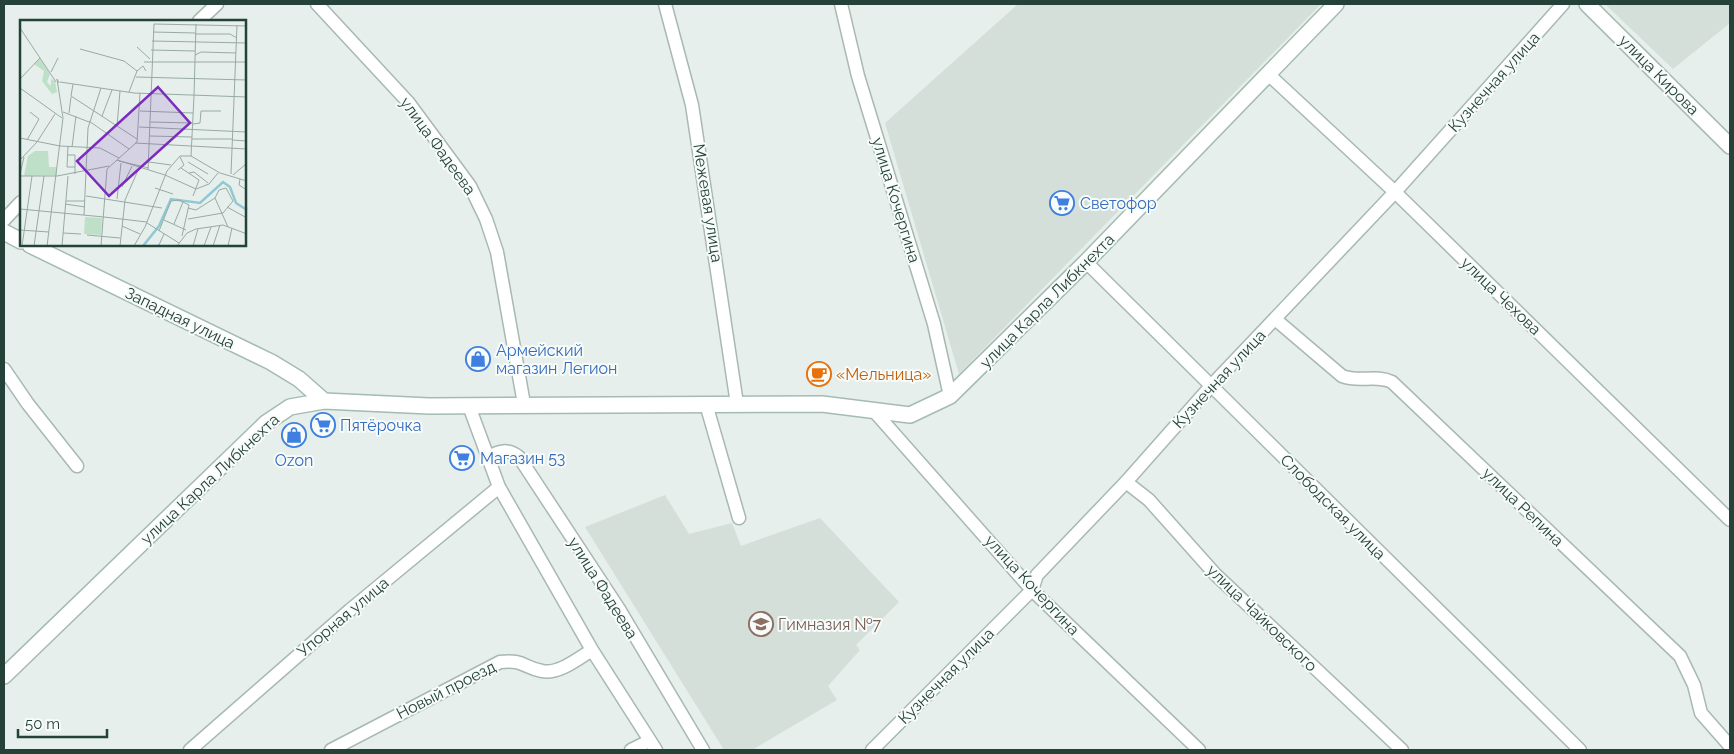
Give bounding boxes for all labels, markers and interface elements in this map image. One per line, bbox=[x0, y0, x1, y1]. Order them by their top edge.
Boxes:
inset map bbox=[20, 20, 246, 246]
street label: Кузнечная улица bbox=[1444, 28, 1544, 136]
street label: улица Кирова bbox=[1615, 31, 1703, 119]
street label: улица Фадеева bbox=[396, 93, 480, 199]
street label: улица Кочергина bbox=[868, 135, 924, 265]
street label: Межевая улица bbox=[689, 142, 727, 264]
supermarket icon: Светофор bbox=[1049, 190, 1075, 216]
place label: Светофор bbox=[1080, 194, 1157, 213]
street label: улица Карла Либкнехта bbox=[976, 230, 1118, 372]
street label: улица Чехова bbox=[1457, 253, 1545, 339]
street label: Западная улица bbox=[122, 283, 238, 353]
street label: Кузнечная улица bbox=[1168, 326, 1270, 432]
place label: Армейский магазин Легион bbox=[496, 341, 617, 378]
shop icon: Армейский магазин Легион bbox=[465, 346, 491, 372]
cafe icon: «Мельница» bbox=[806, 361, 832, 387]
place label: «Мельница» bbox=[836, 365, 931, 384]
street label: улица Карла Либкнехта bbox=[137, 410, 283, 548]
supermarket icon: Пятёрочка bbox=[310, 412, 336, 438]
place label: Пятёрочка bbox=[340, 416, 421, 435]
shop icon: Ozon bbox=[281, 422, 307, 448]
supermarket icon: Магазин 53 bbox=[449, 445, 475, 471]
place label: Магазин 53 bbox=[480, 449, 565, 468]
street label: Слободская улица bbox=[1276, 450, 1390, 564]
place label: Ozon bbox=[275, 451, 313, 470]
street label: улица Репина bbox=[1479, 464, 1567, 550]
street label: улица Кочергина bbox=[981, 531, 1083, 639]
street label: улица Фадеева bbox=[564, 534, 642, 642]
street label: улица Чайковского bbox=[1203, 560, 1321, 676]
street label: Упорная улица bbox=[293, 573, 393, 661]
school or university icon: Гимназия №7 bbox=[748, 611, 774, 637]
place label: Гимназия №7 bbox=[778, 615, 881, 634]
street label: Кузнечная улица bbox=[894, 624, 998, 728]
street label: Новый проезд bbox=[393, 657, 499, 723]
scale bar bbox=[18, 706, 106, 738]
text: 50 m bbox=[25, 715, 60, 733]

